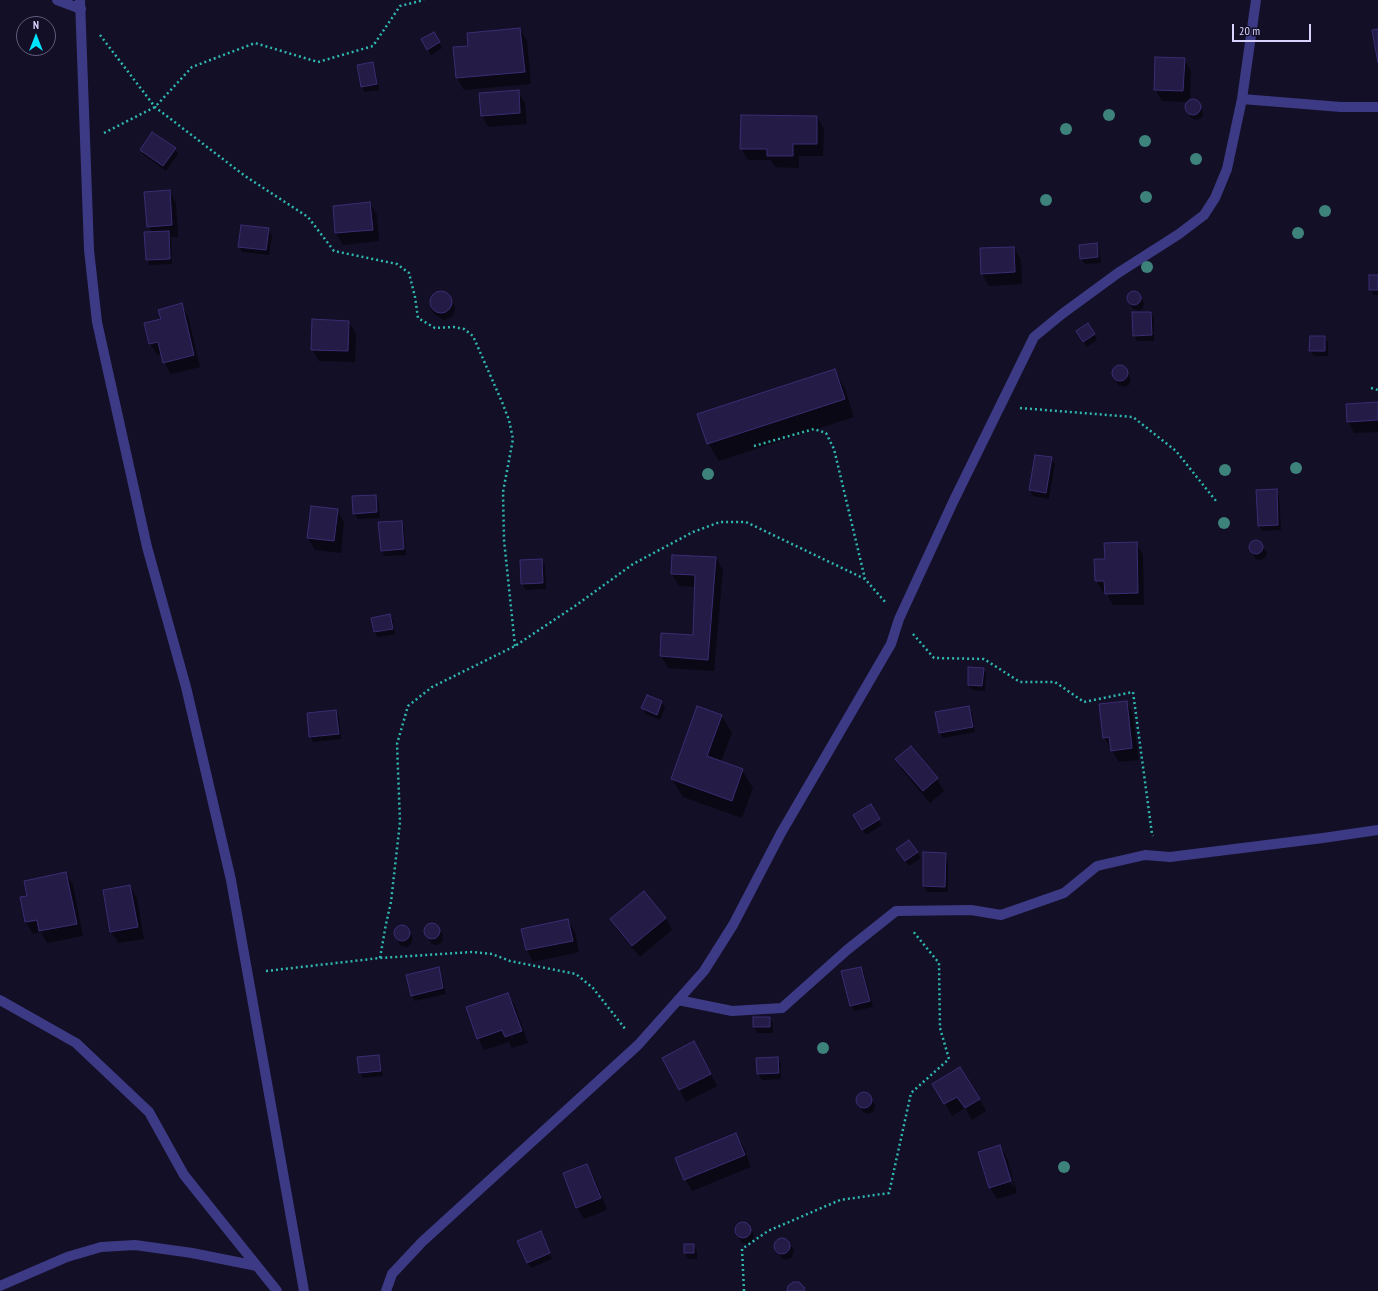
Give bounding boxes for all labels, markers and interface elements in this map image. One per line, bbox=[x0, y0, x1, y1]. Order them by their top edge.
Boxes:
north arrow bbox=[16, 16, 56, 56]
scale bar bbox=[1234, 16, 1313, 42]
text: N bbox=[33, 18, 39, 32]
text: 20 m bbox=[1239, 23, 1260, 38]

